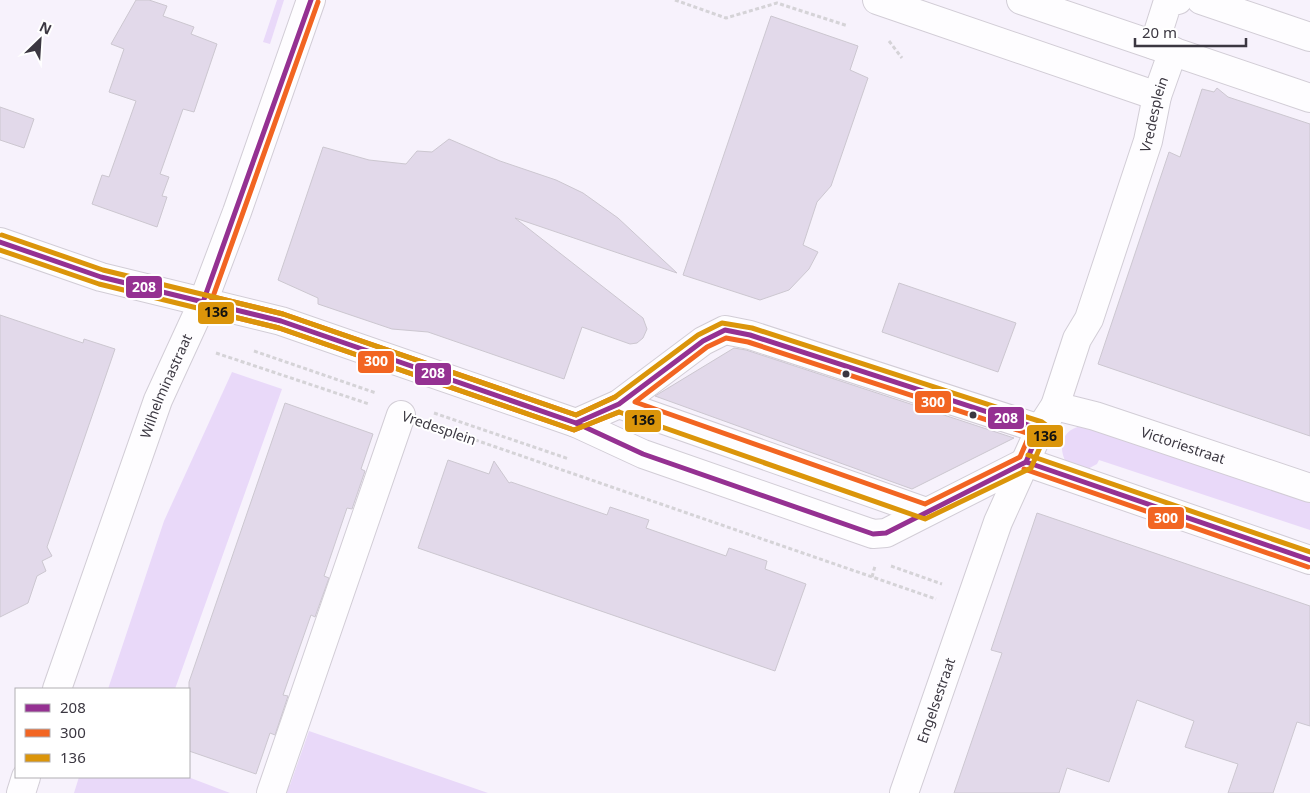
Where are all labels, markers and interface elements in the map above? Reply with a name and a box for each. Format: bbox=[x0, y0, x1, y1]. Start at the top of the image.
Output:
north arrow bbox=[15, 15, 65, 65]
scale bar bbox=[1135, 15, 1246, 47]
text: N bbox=[37, 17, 55, 39]
text: 20 m bbox=[1142, 22, 1177, 42]
street label: Vredesplein bbox=[1135, 74, 1172, 155]
line badge: 208 bbox=[125, 275, 163, 299]
text: 208 bbox=[132, 277, 156, 296]
line badge: 136 bbox=[197, 301, 235, 325]
text: 136 bbox=[204, 302, 228, 321]
street label: Wilhelminastraat bbox=[135, 331, 196, 441]
line badge: 300 bbox=[357, 350, 395, 374]
text: 300 bbox=[364, 351, 388, 370]
line badge: 208 bbox=[414, 362, 452, 386]
text: 208 bbox=[421, 363, 445, 382]
unlabelled marker bbox=[841, 369, 851, 379]
line badge: 300 bbox=[914, 390, 952, 414]
text: 300 bbox=[921, 392, 945, 411]
street label: Vredesplein bbox=[400, 406, 479, 449]
line badge: 208 bbox=[987, 406, 1025, 430]
text: 208 bbox=[994, 408, 1018, 427]
line badge: 136 bbox=[624, 409, 662, 433]
text: 136 bbox=[631, 410, 655, 429]
unlabelled marker bbox=[968, 410, 978, 420]
street label: Victoriestraat bbox=[1139, 422, 1228, 468]
line badge: 136 bbox=[1026, 424, 1064, 448]
text: 136 bbox=[1033, 426, 1057, 445]
line badge: 300 bbox=[1147, 506, 1185, 530]
text: 300 bbox=[1154, 508, 1178, 527]
street label: Engelsestraat bbox=[912, 655, 959, 746]
legend bbox=[15, 688, 190, 778]
text: 208 bbox=[60, 697, 86, 717]
text: 300 bbox=[60, 722, 86, 742]
text: 136 bbox=[60, 747, 86, 767]

